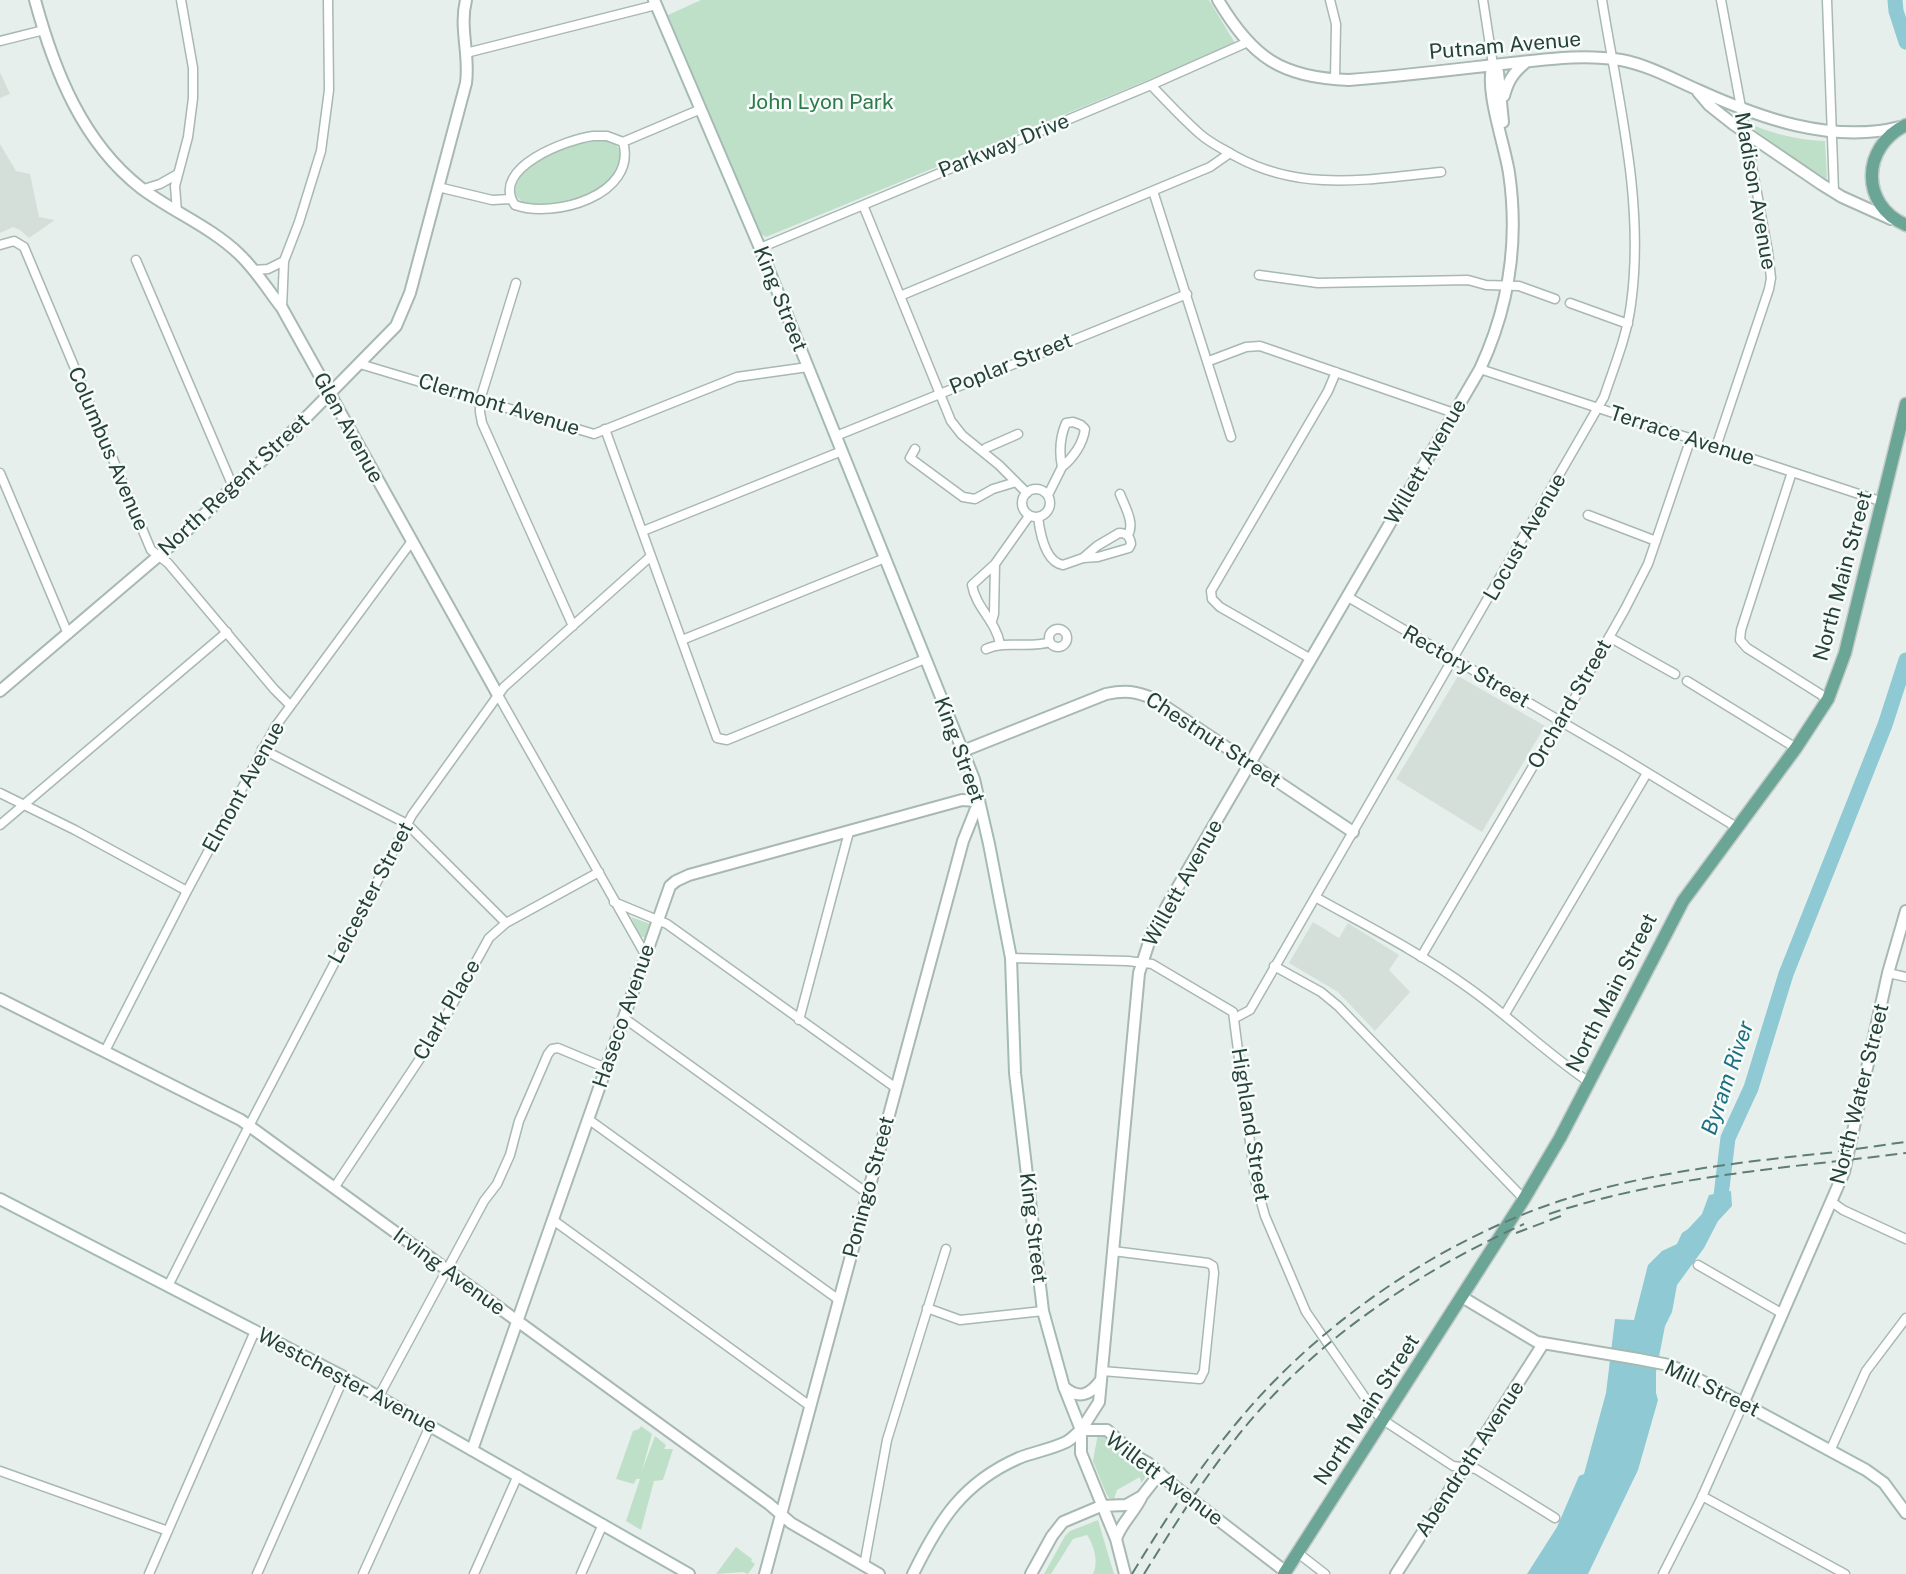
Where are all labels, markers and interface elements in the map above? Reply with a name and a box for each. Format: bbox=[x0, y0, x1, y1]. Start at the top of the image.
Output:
street label: Putnam Avenue bbox=[1428, 27, 1582, 65]
park label: John Lyon Park bbox=[748, 90, 894, 116]
street label: Parkway Drive bbox=[935, 108, 1073, 184]
street label: Madison Avenue bbox=[1729, 110, 1781, 272]
street label: King Street bbox=[747, 243, 813, 355]
street label: Poplar Street bbox=[946, 328, 1076, 400]
street label: Columbus Avenue bbox=[62, 363, 154, 535]
street label: Glen Avenue bbox=[307, 368, 389, 488]
street label: Clermont Avenue bbox=[415, 368, 583, 442]
street label: Willett Avenue bbox=[1380, 395, 1472, 529]
street label: Terrace Avenue bbox=[1606, 401, 1758, 471]
street label: North Regent Street bbox=[153, 408, 315, 562]
street label: Locust Avenue bbox=[1478, 469, 1572, 605]
street label: North Main Street bbox=[1808, 488, 1878, 664]
street label: Rectory Street bbox=[1398, 620, 1534, 714]
street label: Orchard Street bbox=[1523, 635, 1617, 773]
street label: Chestnut Street bbox=[1141, 687, 1285, 793]
street label: King Street bbox=[928, 693, 990, 807]
street label: Elmont Avenue bbox=[198, 717, 290, 857]
street label: Willett Avenue bbox=[1138, 815, 1228, 951]
street label: Leicester Street bbox=[323, 818, 419, 968]
street label: North Main Street bbox=[1561, 909, 1663, 1077]
street label: Haseco Avenue bbox=[588, 941, 660, 1091]
street label: Clark Place bbox=[408, 955, 486, 1065]
street label: North Water Street bbox=[1825, 1001, 1895, 1187]
water label: Byram River bbox=[1696, 1018, 1760, 1138]
street label: Highland Street bbox=[1225, 1046, 1275, 1204]
street label: Poningo Street bbox=[838, 1113, 900, 1261]
street label: King Street bbox=[1014, 1171, 1052, 1285]
street label: Irving Avenue bbox=[388, 1223, 510, 1321]
street label: Westchester Avenue bbox=[253, 1323, 441, 1439]
street label: North Main Street bbox=[1309, 1330, 1425, 1490]
street label: Mill Street bbox=[1660, 1355, 1764, 1423]
street label: Abendroth Avenue bbox=[1410, 1376, 1530, 1542]
street label: Willett Avenue bbox=[1100, 1426, 1228, 1532]

